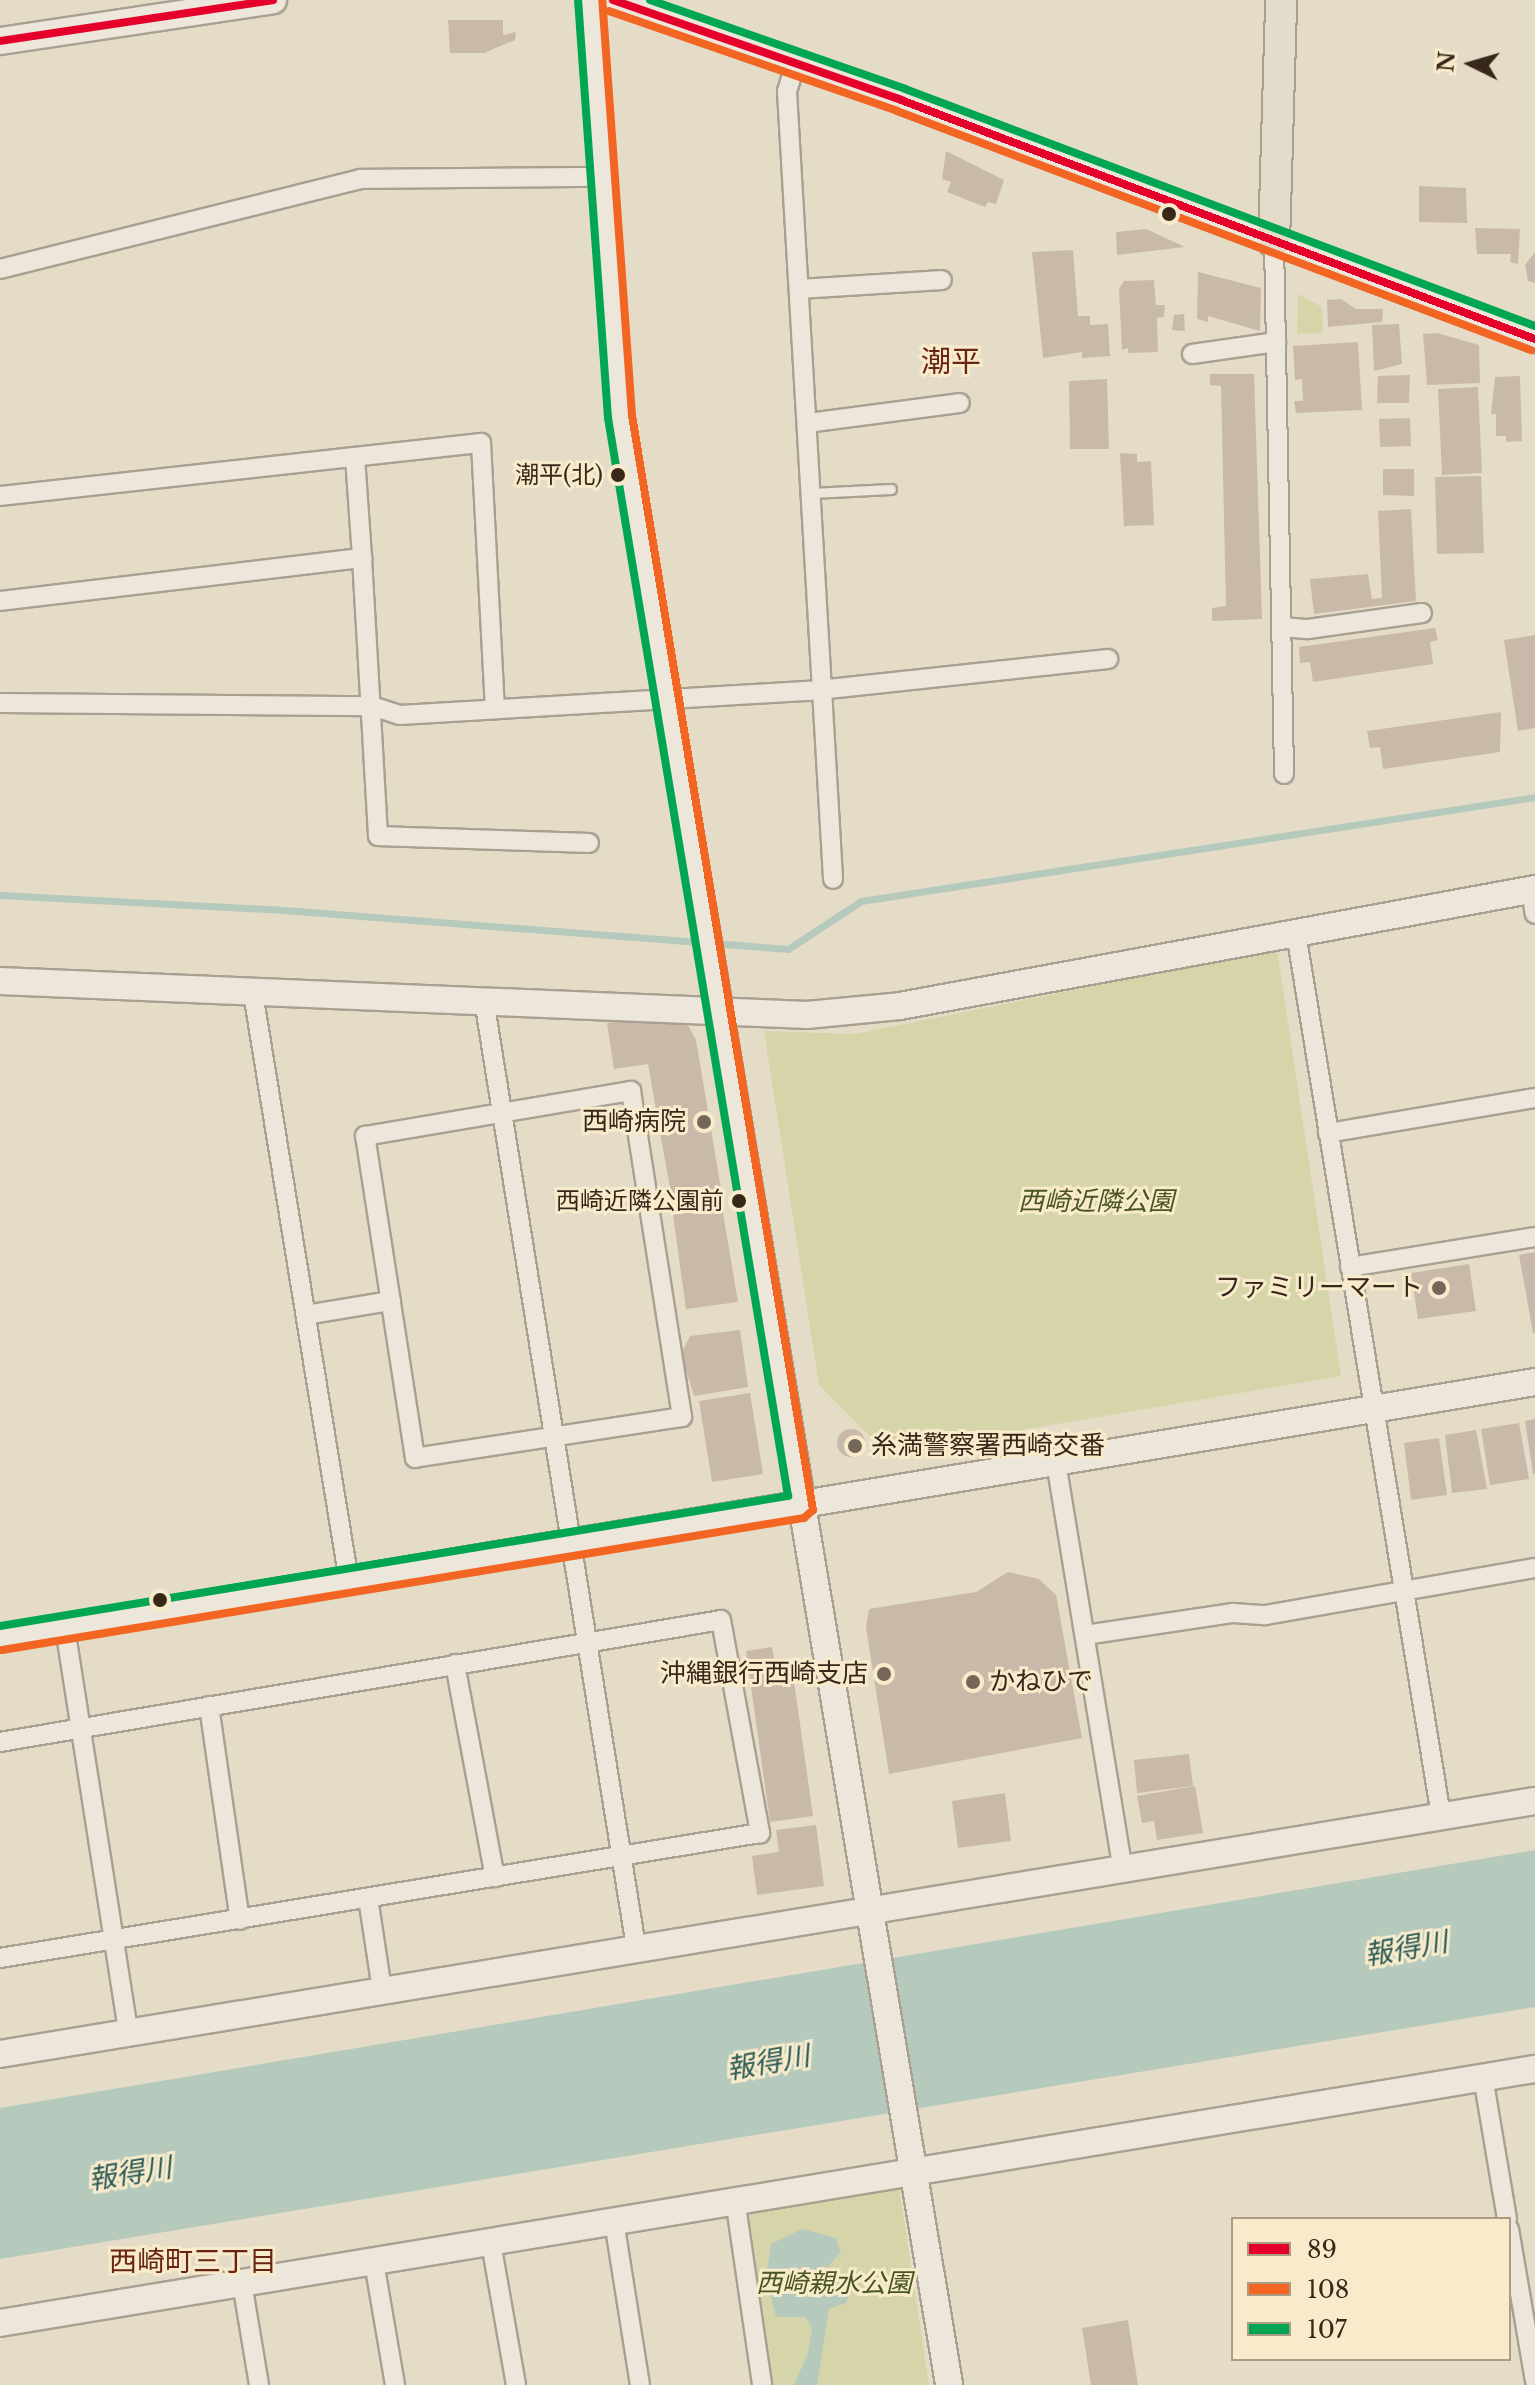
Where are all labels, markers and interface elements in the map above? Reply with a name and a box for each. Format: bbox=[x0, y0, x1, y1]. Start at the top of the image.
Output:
north arrow bbox=[1431, 24, 1511, 104]
text: N bbox=[1432, 50, 1461, 73]
unlabelled marker bbox=[1161, 206, 1177, 222]
district label: 潮平 bbox=[921, 344, 981, 380]
place label: 潮平(北) bbox=[515, 461, 603, 489]
marker: 潮平(北) bbox=[610, 467, 626, 483]
place label: 西崎病院 bbox=[582, 1106, 686, 1138]
marker: 西崎病院 bbox=[693, 1111, 715, 1133]
park label: 西崎近隣公園 bbox=[1018, 1186, 1174, 1218]
place label: 西崎近隣公園前 bbox=[556, 1187, 724, 1215]
marker: 西崎近隣公園前 bbox=[731, 1193, 747, 1209]
place label: ファミリーマート bbox=[1215, 1272, 1423, 1304]
marker: ファミリーマート bbox=[1430, 1279, 1448, 1297]
place label: 糸満警察署西崎交番 bbox=[871, 1430, 1105, 1462]
marker: 糸満警察署西崎交番 bbox=[846, 1437, 864, 1455]
unlabelled marker bbox=[152, 1592, 168, 1608]
place label: 沖縄銀行西崎支店 bbox=[660, 1658, 868, 1690]
marker: 沖縄銀行西崎支店 bbox=[875, 1665, 893, 1683]
place label: かねひで bbox=[989, 1666, 1093, 1698]
marker: かねひで bbox=[964, 1673, 982, 1691]
water label: 報得川 bbox=[1362, 1925, 1450, 1973]
water label: 報得川 bbox=[724, 2039, 812, 2087]
water label: 報得川 bbox=[86, 2151, 174, 2197]
legend bbox=[1231, 2217, 1511, 2361]
text: 89 bbox=[1307, 2235, 1337, 2264]
district label: 西崎町三丁目 bbox=[109, 2245, 277, 2279]
park label: 西崎親水公園 bbox=[756, 2268, 912, 2300]
text: 108 bbox=[1307, 2275, 1349, 2304]
text: 107 bbox=[1307, 2315, 1347, 2344]

